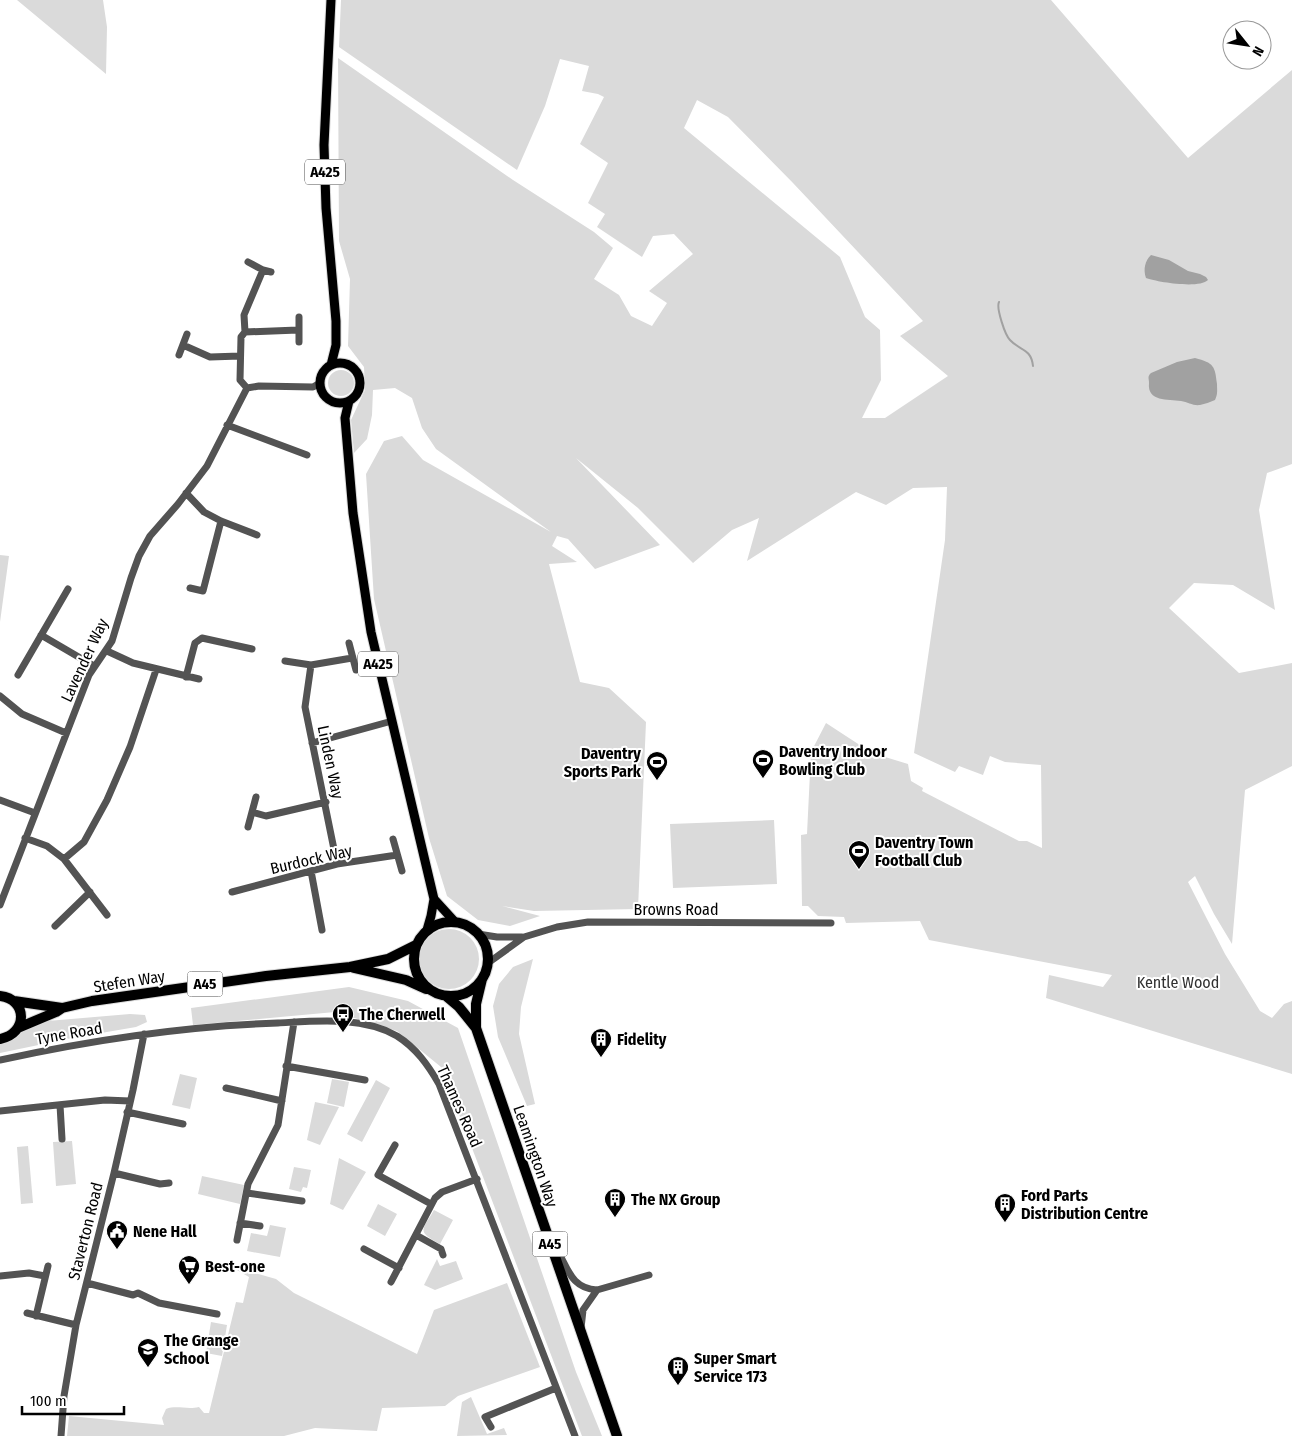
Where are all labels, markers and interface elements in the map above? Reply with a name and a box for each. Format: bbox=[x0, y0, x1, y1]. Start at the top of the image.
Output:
north arrow bbox=[1222, 20, 1272, 70]
text: N bbox=[1248, 43, 1267, 59]
road number: A425 bbox=[305, 160, 345, 184]
street label: Lavender Way bbox=[57, 615, 112, 705]
road number: A425 bbox=[358, 652, 398, 676]
street label: Linden Way bbox=[313, 724, 348, 801]
place label: Daventry Indoor Bowling Club bbox=[779, 742, 887, 779]
place label: Daventry Sports Park bbox=[564, 744, 642, 781]
sports icon: Daventry Indoor Bowling Club bbox=[751, 748, 775, 779]
sports icon: Daventry Sports Park bbox=[645, 750, 669, 781]
place label: Daventry Town Football Club bbox=[875, 833, 973, 870]
sports icon: Daventry Town Football Club bbox=[847, 839, 871, 870]
street label: Burdock Way bbox=[268, 841, 355, 878]
street label: Browns Road bbox=[634, 900, 718, 919]
street label: Stefen Way bbox=[92, 966, 167, 997]
road number: A45 bbox=[188, 972, 222, 996]
park label: Kentle Wood bbox=[1137, 973, 1219, 992]
bus stop icon: The Cherwell bbox=[331, 1002, 355, 1033]
place label: The Cherwell bbox=[359, 1005, 446, 1024]
street label: Tyne Road bbox=[34, 1018, 104, 1049]
building icon: Fidelity bbox=[589, 1027, 613, 1058]
place label: Fidelity bbox=[617, 1030, 667, 1049]
street label: Thames Road bbox=[433, 1062, 486, 1150]
street label: Leamington Way bbox=[509, 1103, 562, 1210]
street label: Staverton Road bbox=[64, 1180, 107, 1282]
place label: Ford Parts Distribution Centre bbox=[1021, 1186, 1148, 1223]
building icon: The NX Group bbox=[603, 1187, 627, 1218]
place label: The NX Group bbox=[631, 1190, 721, 1209]
building icon: Ford Parts Distribution Centre bbox=[993, 1192, 1017, 1223]
public building icon: Nene Hall bbox=[105, 1219, 129, 1250]
place label: Nene Hall bbox=[133, 1222, 197, 1241]
road number: A45 bbox=[532, 1232, 568, 1256]
supermarket icon: Best-one bbox=[177, 1254, 201, 1285]
place label: Best-one bbox=[205, 1257, 265, 1276]
place label: The Grange School bbox=[164, 1331, 239, 1368]
school or university icon: The Grange School bbox=[136, 1337, 160, 1368]
place label: Super Smart Service 173 bbox=[694, 1349, 777, 1386]
building icon: Super Smart Service 173 bbox=[666, 1355, 690, 1386]
scale bar bbox=[22, 1384, 125, 1416]
text: 100 m bbox=[30, 1392, 67, 1410]

